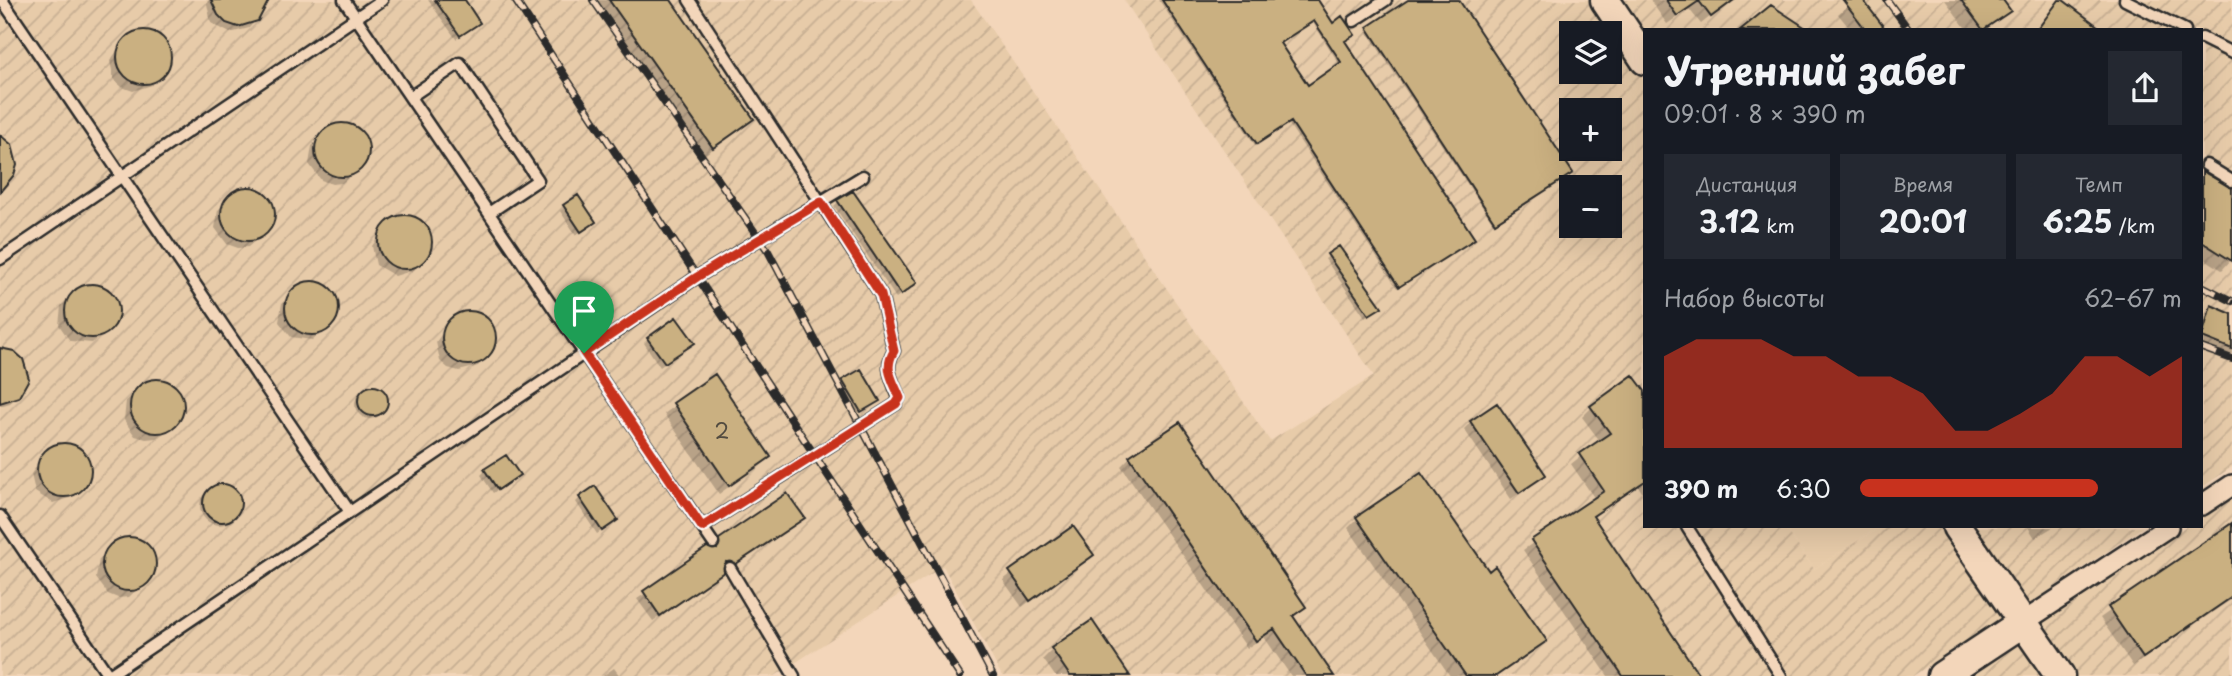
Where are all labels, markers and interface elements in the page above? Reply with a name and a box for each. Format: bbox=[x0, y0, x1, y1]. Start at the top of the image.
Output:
map controls bbox=[1559, 21, 1622, 238]
button: layers bbox=[1559, 21, 1622, 84]
text: Утренний забег bbox=[1664, 41, 1964, 98]
button: share bbox=[2108, 51, 2182, 125]
text: 09:01 · 8 × 390 m bbox=[1664, 96, 1866, 131]
button: + bbox=[1559, 98, 1622, 161]
text: Дистанция bbox=[1697, 170, 1797, 198]
text: Время bbox=[1893, 170, 1953, 198]
text: Темп bbox=[2075, 170, 2123, 198]
button: − bbox=[1559, 175, 1622, 238]
text: 3.12 bbox=[1699, 198, 1760, 243]
text: 20:01 bbox=[1879, 198, 1967, 243]
text: 6:25 bbox=[2043, 198, 2113, 243]
text: km bbox=[1760, 211, 1795, 239]
text: /km bbox=[2113, 211, 2155, 239]
text: Набор высоты bbox=[1664, 280, 1825, 315]
text: 62–67 m bbox=[2084, 280, 2182, 315]
pin bbox=[554, 281, 614, 353]
icon: arrive bbox=[565, 292, 603, 330]
house number: 2 bbox=[715, 414, 729, 446]
text: 390 m bbox=[1664, 471, 1738, 506]
text: 6:30 bbox=[1776, 471, 1831, 506]

